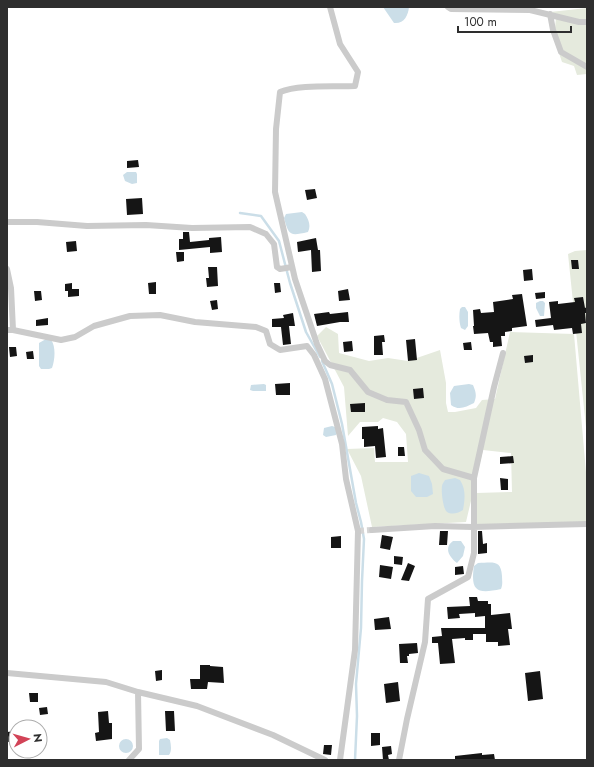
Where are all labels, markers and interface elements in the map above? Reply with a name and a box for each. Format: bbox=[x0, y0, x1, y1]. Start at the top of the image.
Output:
scale bar bbox=[458, 8, 571, 34]
text: 100 m bbox=[464, 13, 497, 31]
north arrow bbox=[8, 719, 48, 759]
text: N bbox=[30, 733, 46, 743]

